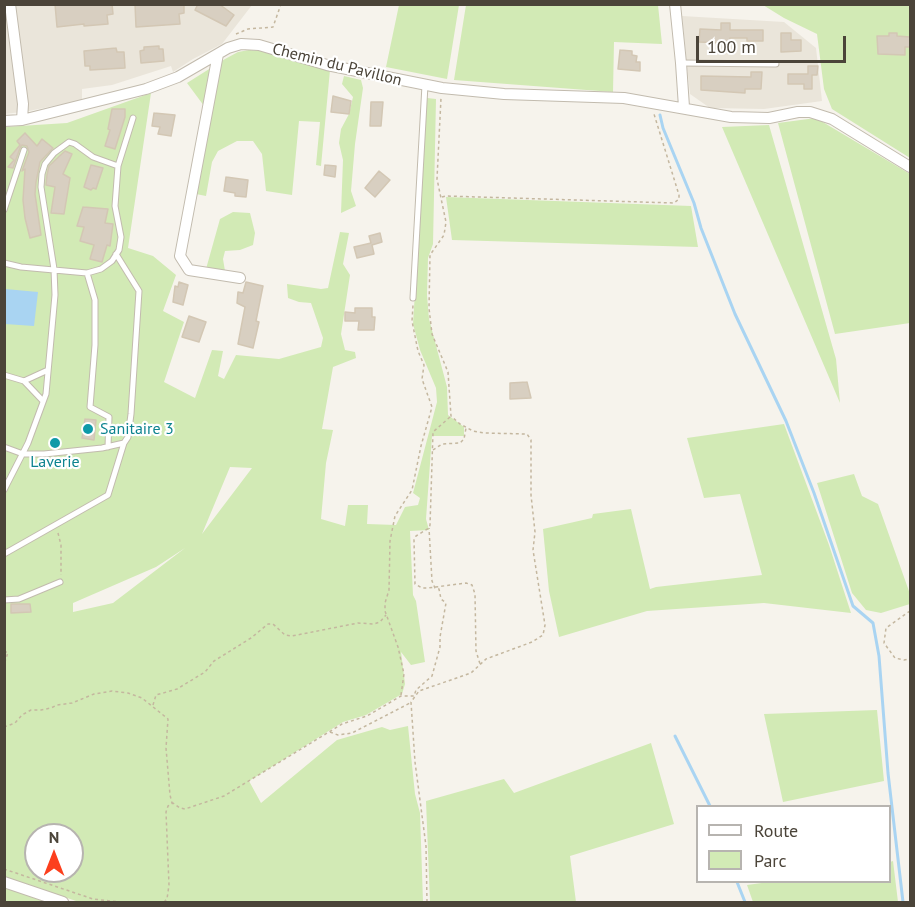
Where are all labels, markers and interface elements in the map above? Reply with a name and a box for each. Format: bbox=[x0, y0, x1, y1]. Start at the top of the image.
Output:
scale bar bbox=[699, 24, 849, 62]
text: 100 m bbox=[707, 35, 756, 58]
street label: Chemin du Pavillon bbox=[270, 40, 404, 90]
place label: Sanitaire 3 bbox=[100, 419, 174, 439]
marker: Sanitaire 3 bbox=[81, 422, 95, 436]
marker: Laverie bbox=[48, 436, 62, 450]
place label: Laverie bbox=[30, 452, 80, 472]
legend bbox=[696, 805, 891, 883]
text: Route bbox=[754, 819, 798, 842]
north arrow bbox=[24, 823, 84, 883]
text: N bbox=[49, 827, 59, 847]
text: Parc bbox=[754, 849, 787, 872]

